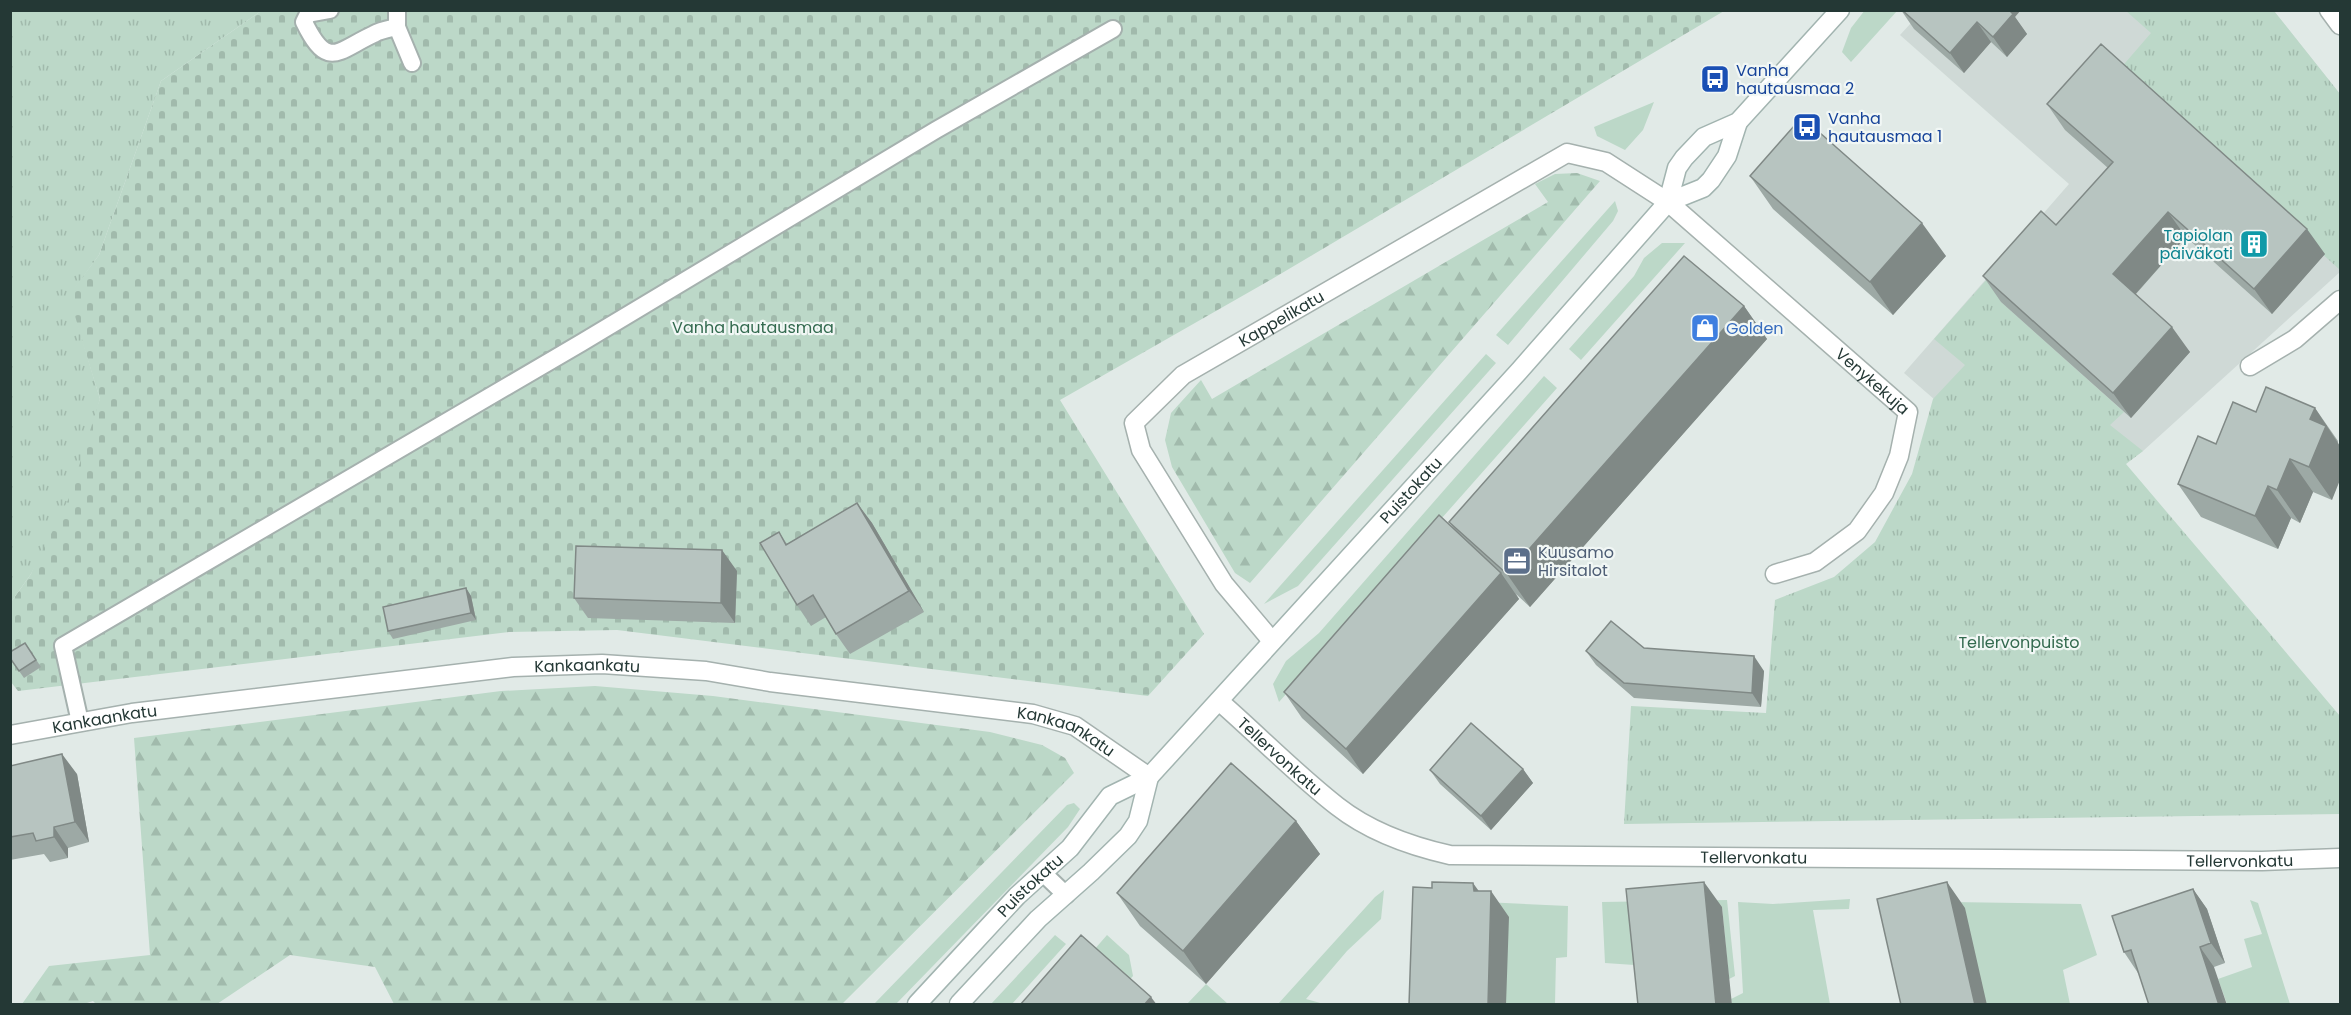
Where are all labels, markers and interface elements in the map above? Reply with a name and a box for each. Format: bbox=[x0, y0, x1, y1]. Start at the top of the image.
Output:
place label: Vanha hautausmaa 2 bbox=[1736, 59, 1854, 100]
bus stop icon: Vanha hautausmaa 2 bbox=[1699, 63, 1731, 95]
place label: Vanha hautausmaa 1 bbox=[1828, 107, 1942, 148]
bus stop icon: Vanha hautausmaa 1 bbox=[1791, 111, 1823, 143]
place label: Tapiolan päiväkoti bbox=[2159, 224, 2233, 265]
building icon: Tapiolan päiväkoti bbox=[2238, 228, 2270, 260]
street label: Kappelikatu bbox=[1235, 285, 1328, 352]
shop icon: Golden bbox=[1689, 312, 1721, 344]
park label: Vanha hautausmaa bbox=[672, 316, 834, 339]
place label: Golden bbox=[1726, 317, 1784, 340]
street label: Venykekuja bbox=[1830, 343, 1914, 420]
street label: Puistokatu bbox=[1374, 452, 1447, 529]
place label: Kuusamo Hirsitalot bbox=[1538, 541, 1614, 582]
office icon: Kuusamo Hirsitalot bbox=[1501, 545, 1533, 577]
park label: Tellervonpuisto bbox=[1958, 631, 2080, 654]
street label: Kankaankatu bbox=[534, 653, 641, 679]
street label: Kankaankatu bbox=[50, 699, 158, 739]
street label: Kankaankatu bbox=[1016, 701, 1119, 762]
street label: Tellervonkatu bbox=[1232, 712, 1327, 801]
street label: Tellervonkatu bbox=[1700, 846, 1807, 870]
street label: Puistokatu bbox=[992, 849, 1068, 922]
street label: Tellervonkatu bbox=[2186, 849, 2294, 873]

